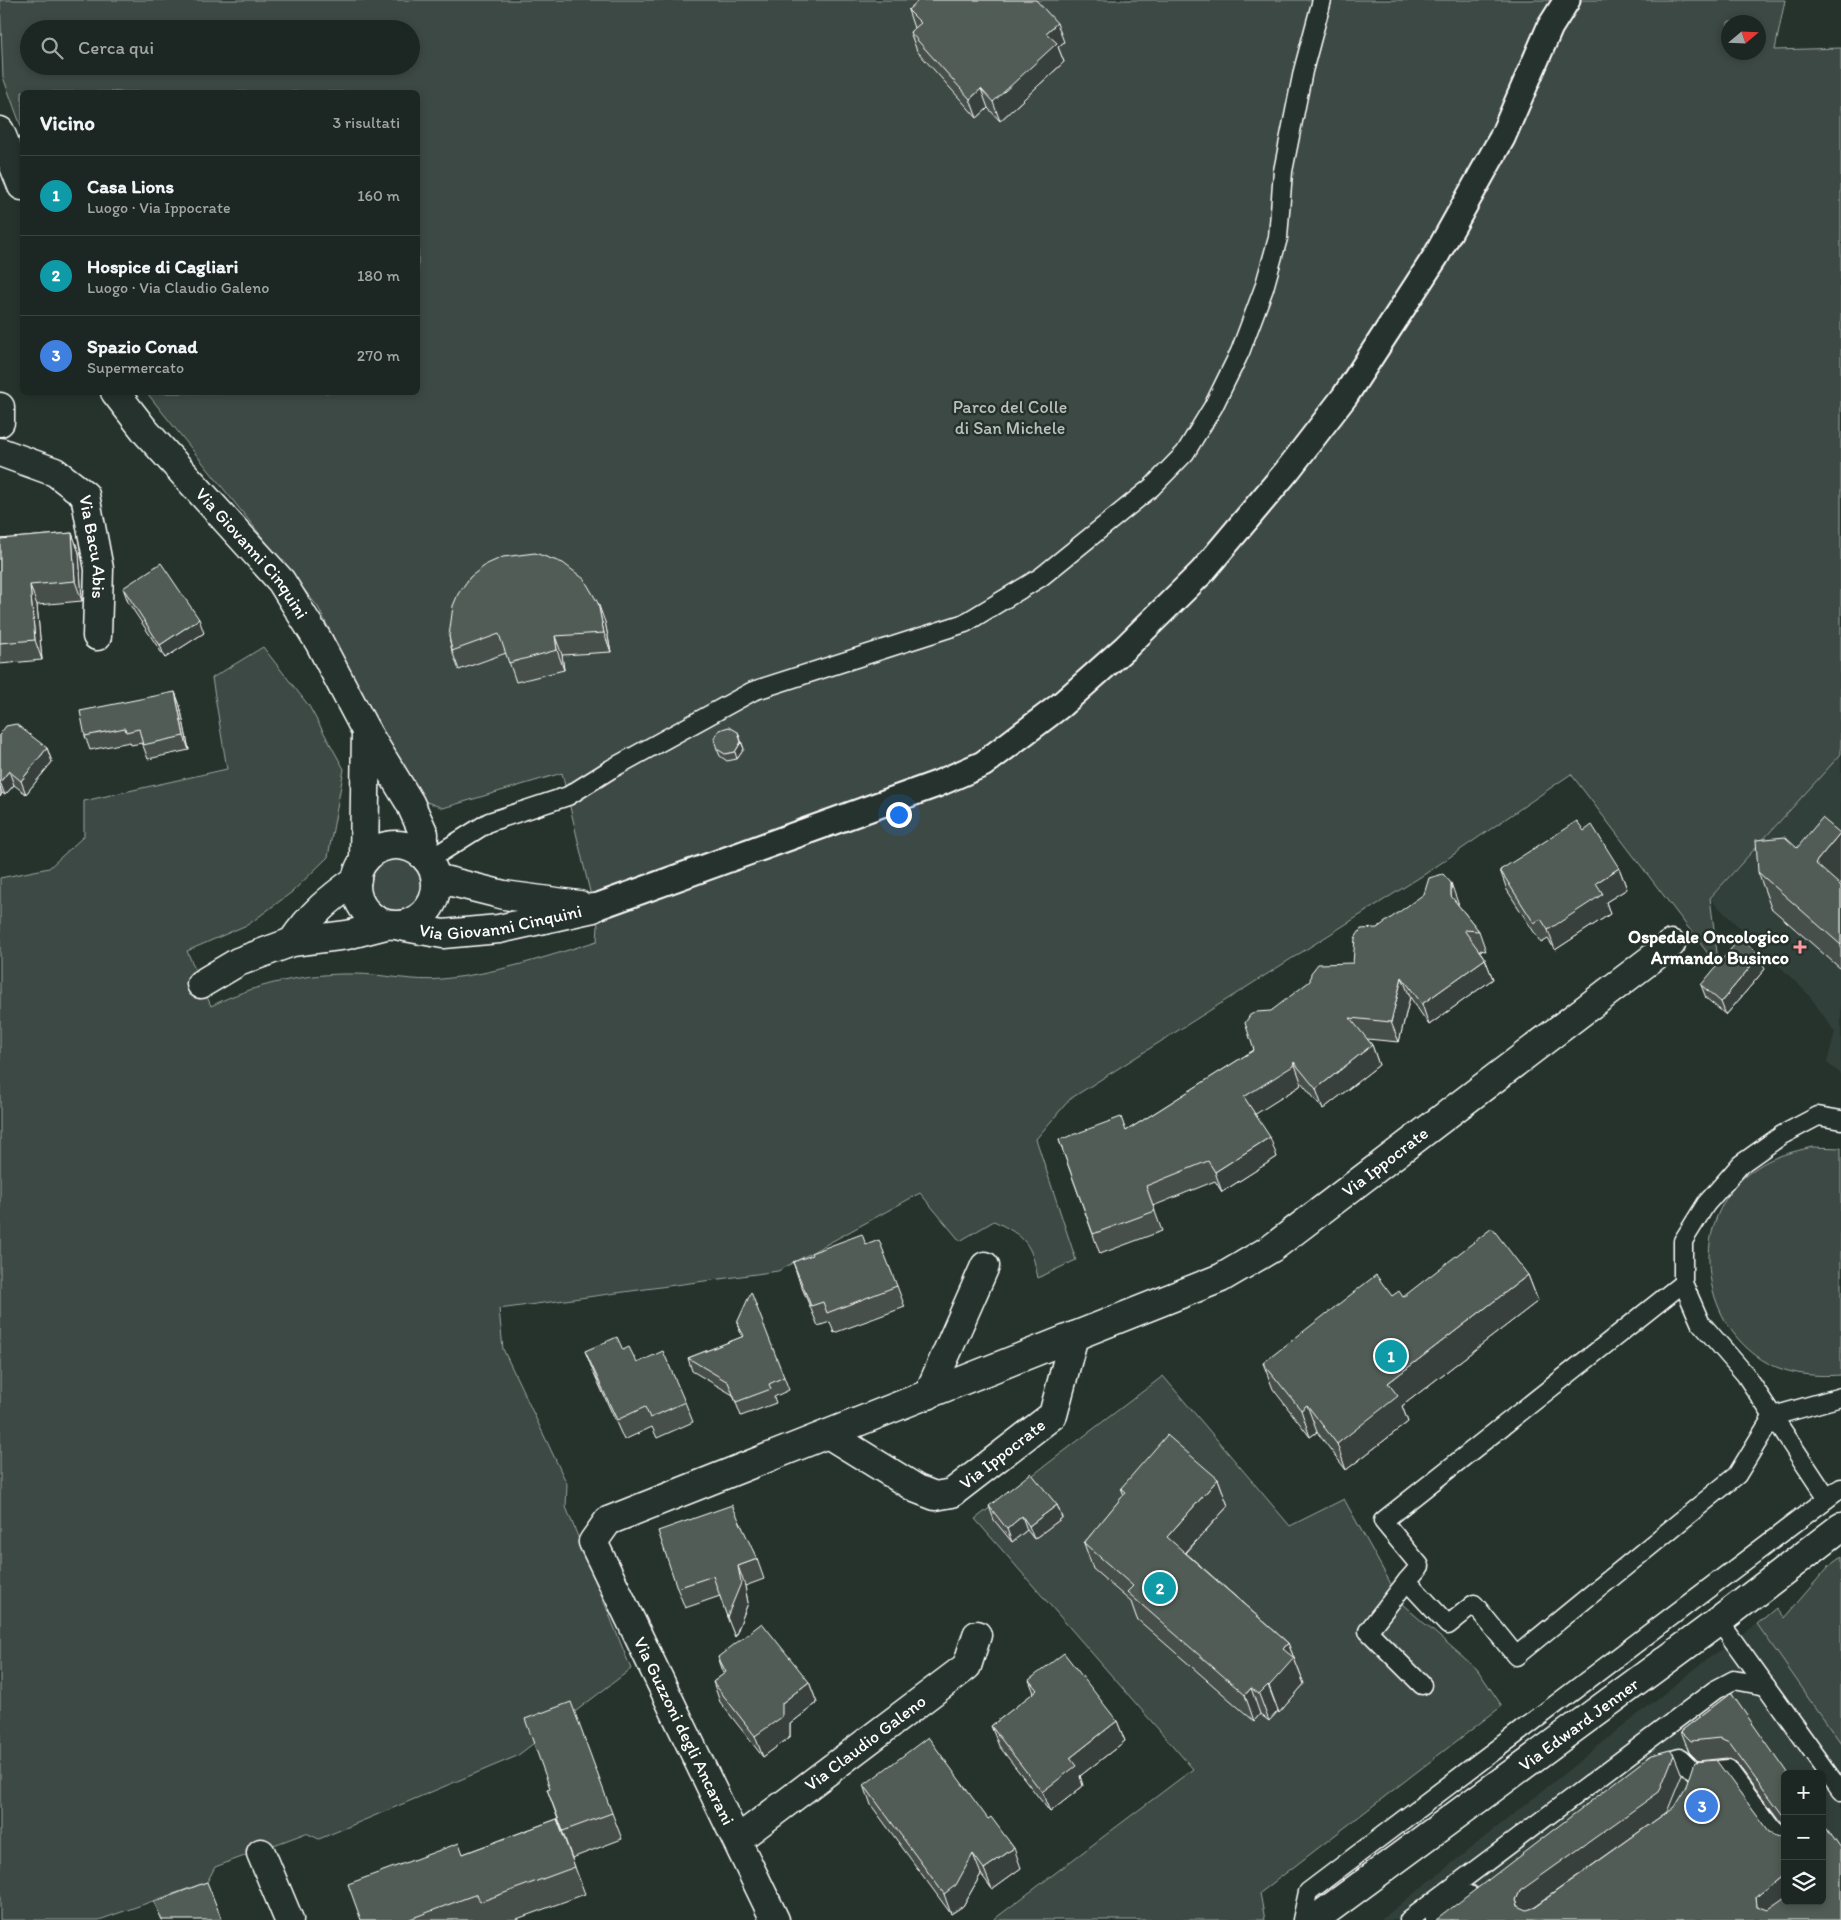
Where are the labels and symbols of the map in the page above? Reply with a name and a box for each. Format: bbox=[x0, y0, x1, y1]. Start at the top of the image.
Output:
north arrow bbox=[1721, 15, 1766, 60]
park label: Parco del Colle di San Michele bbox=[953, 396, 1067, 439]
street label: Via Giovanni Cinquini bbox=[191, 483, 313, 623]
street label: Via Bacu Abis bbox=[74, 493, 110, 599]
your location bbox=[886, 802, 912, 828]
street label: Via Giovanni Cinquini bbox=[417, 900, 584, 945]
place label: Ospedale Oncologico Armando Businco bbox=[1628, 926, 1789, 969]
marker: Ospedale Oncologico Armando Businco bbox=[1793, 940, 1807, 954]
street label: Via Ippocrate bbox=[1337, 1122, 1433, 1202]
pin: 1 bbox=[1375, 1337, 1407, 1375]
street label: Via Ippocrate bbox=[955, 1414, 1050, 1494]
pin: 2 bbox=[1144, 1569, 1176, 1607]
street label: Via Guzzoni degli Ancarani bbox=[629, 1633, 739, 1829]
street label: Via Edward Jenner bbox=[1514, 1673, 1644, 1776]
street label: Via Claudio Galeno bbox=[800, 1690, 930, 1796]
pin: 3 bbox=[1686, 1787, 1718, 1825]

